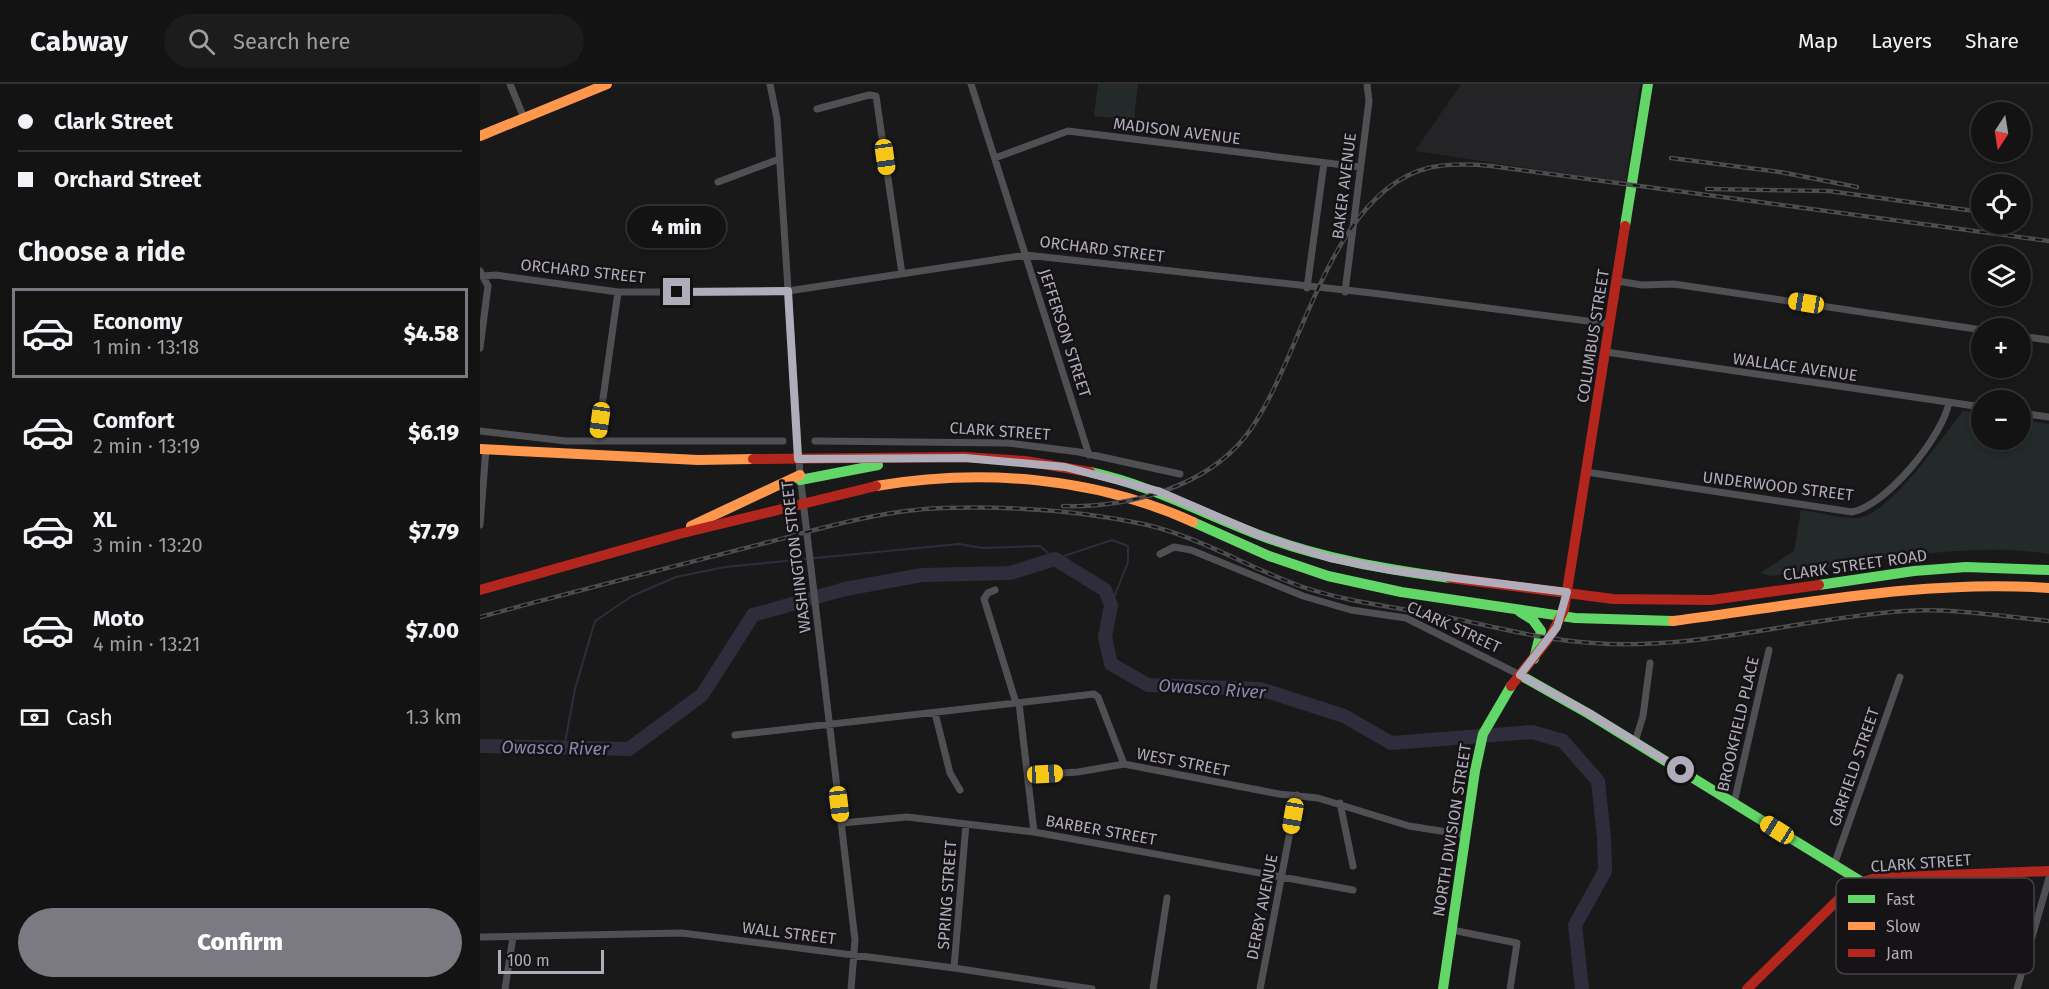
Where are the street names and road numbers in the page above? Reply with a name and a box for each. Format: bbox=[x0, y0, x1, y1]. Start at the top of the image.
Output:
street label: MADISON AVENUE bbox=[1112, 114, 1242, 148]
street label: BAKER AVENUE bbox=[1328, 132, 1360, 240]
street label: ORCHARD STREET bbox=[1039, 232, 1166, 266]
street label: ORCHARD STREET bbox=[520, 255, 647, 287]
street label: JEFFERSON STREET bbox=[1035, 266, 1095, 400]
street label: COLUMBUS STREET bbox=[1573, 267, 1613, 404]
street label: WALLACE AVENUE bbox=[1731, 349, 1859, 385]
street label: CLARK STREET bbox=[949, 418, 1052, 444]
street label: UNDERWOOD STREET bbox=[1702, 467, 1855, 505]
street label: WASHINGTON STREET bbox=[777, 479, 815, 634]
street label: CLARK STREET ROAD bbox=[1782, 545, 1928, 585]
street label: CLARK STREET bbox=[1404, 597, 1505, 657]
street label: BROOKFIELD PLACE bbox=[1713, 654, 1763, 794]
street label: GARFIELD STREET bbox=[1825, 704, 1883, 829]
street label: NORTH DIVISION STREET bbox=[1429, 741, 1475, 918]
street label: WEST STREET bbox=[1135, 744, 1232, 780]
street label: BARBER STREET bbox=[1044, 811, 1159, 849]
street label: SPRING STREET bbox=[934, 839, 960, 950]
street label: CLARK STREET bbox=[1870, 850, 1973, 876]
street label: DERBY AVENUE bbox=[1242, 852, 1282, 962]
street label: WALL STREET bbox=[741, 918, 838, 948]

